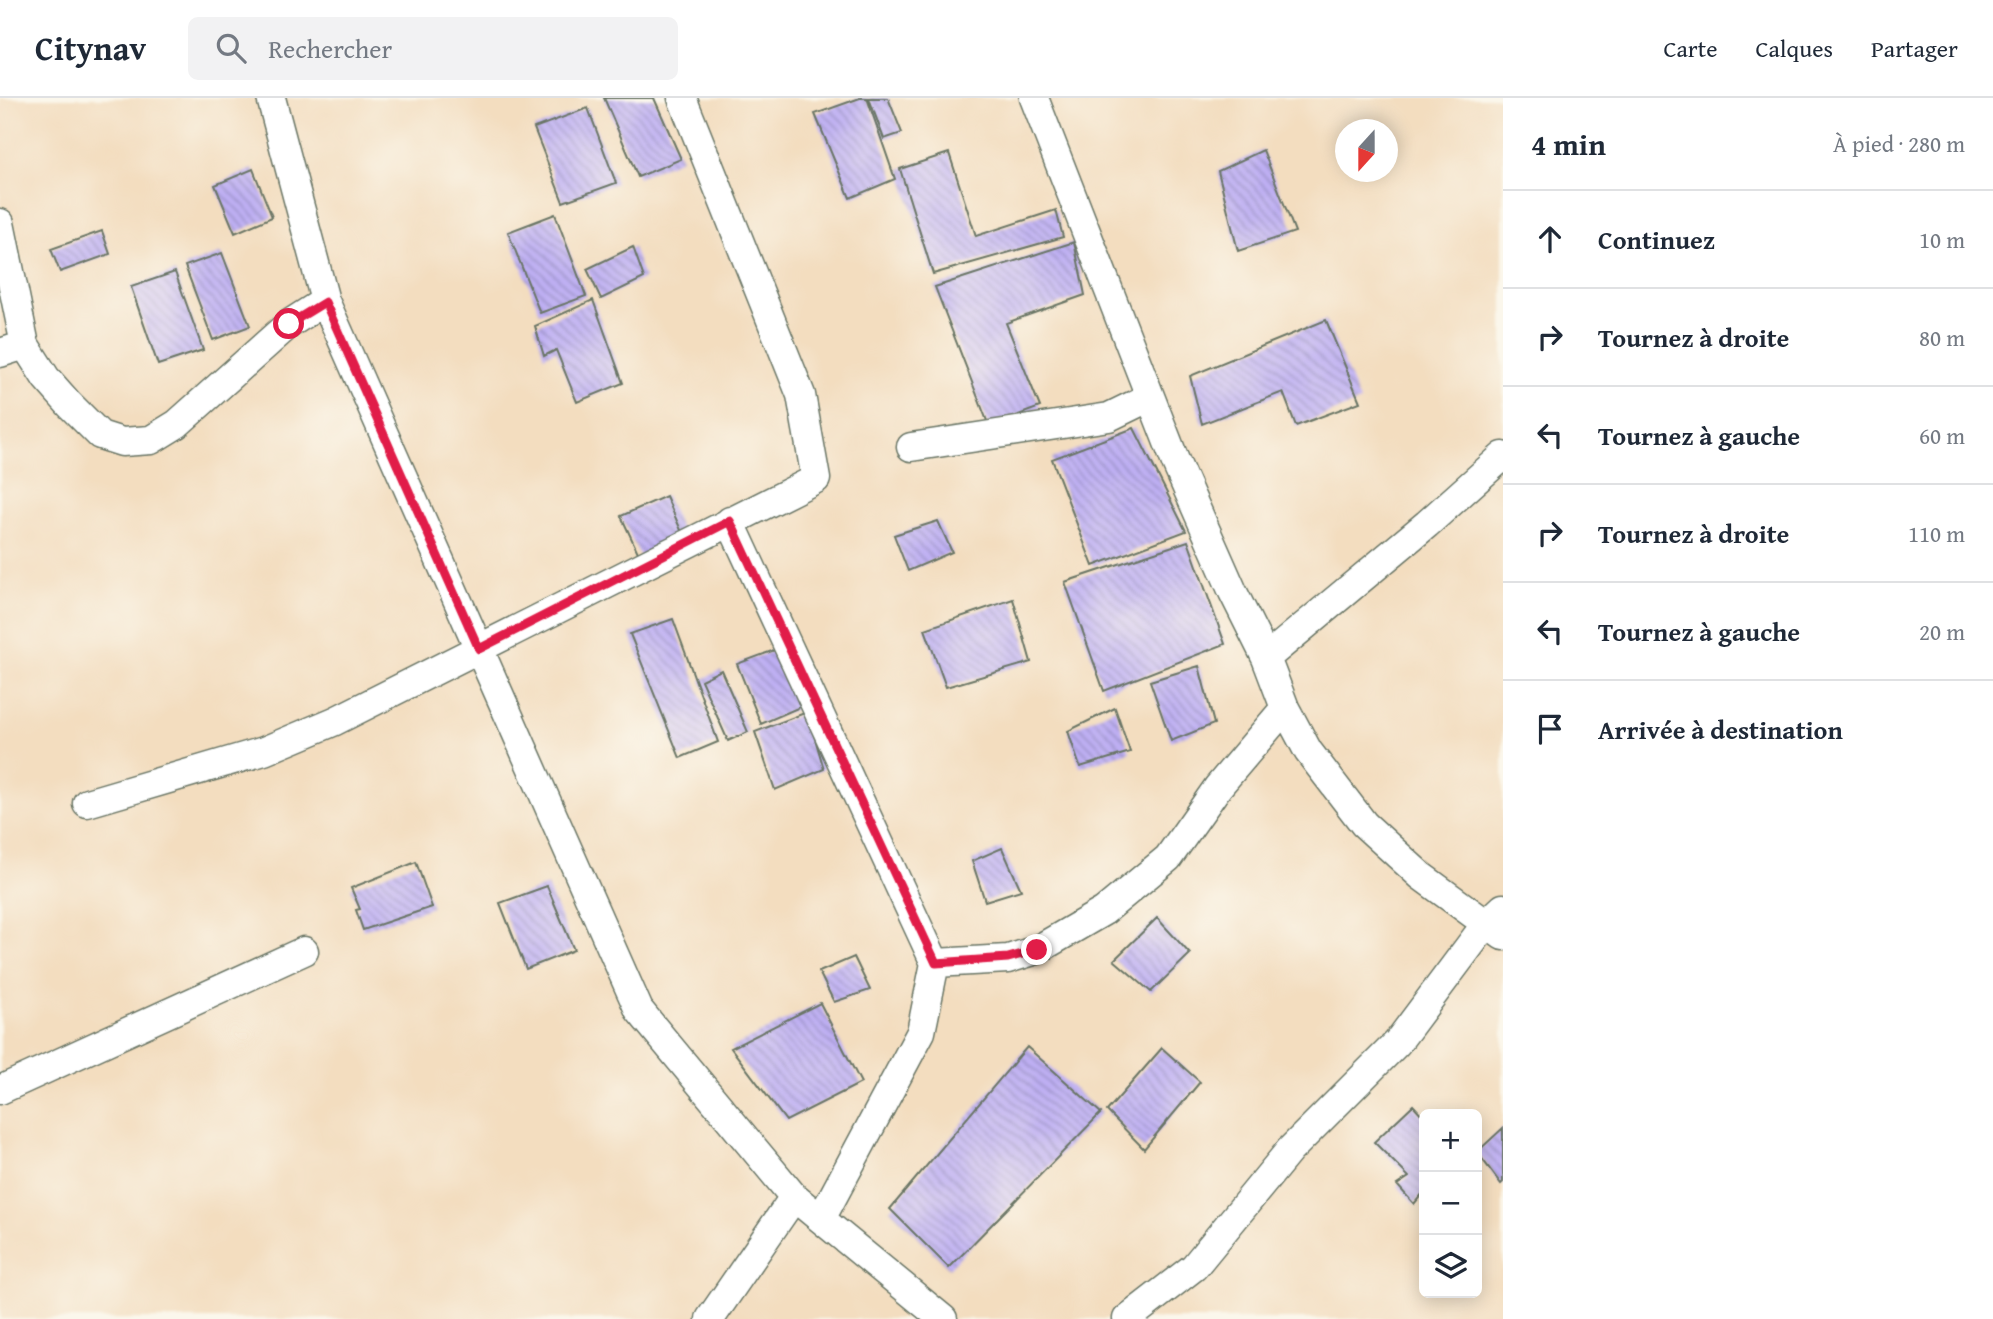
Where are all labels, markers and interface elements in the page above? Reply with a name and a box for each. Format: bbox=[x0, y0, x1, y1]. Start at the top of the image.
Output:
search box bbox=[188, 17, 678, 80]
text: Citynav bbox=[35, 24, 146, 72]
icon: search bbox=[212, 29, 250, 67]
text: Rechercher bbox=[268, 29, 392, 68]
text: Carte bbox=[1663, 31, 1717, 66]
text: Calques bbox=[1755, 31, 1833, 66]
text: Partager bbox=[1871, 31, 1958, 66]
north arrow bbox=[1335, 119, 1398, 182]
text: 4 min bbox=[1531, 122, 1606, 166]
text: À pied · 280 m bbox=[1833, 127, 1965, 160]
icon: ahead bbox=[1531, 220, 1569, 258]
text: Continuez bbox=[1598, 220, 1715, 259]
text: 10 m bbox=[1919, 223, 1965, 256]
route start bbox=[273, 308, 304, 339]
icon: right bbox=[1531, 318, 1569, 356]
text: Tournez à droite bbox=[1598, 318, 1789, 357]
text: 80 m bbox=[1919, 321, 1965, 354]
icon: left bbox=[1531, 416, 1569, 454]
text: Tournez à gauche bbox=[1598, 416, 1800, 455]
text: 60 m bbox=[1919, 419, 1965, 452]
icon: right bbox=[1531, 514, 1569, 552]
text: Tournez à droite bbox=[1598, 514, 1789, 553]
text: 110 m bbox=[1908, 517, 1965, 550]
icon: left bbox=[1531, 612, 1569, 650]
text: Tournez à gauche bbox=[1598, 612, 1800, 651]
text: 20 m bbox=[1919, 615, 1965, 648]
icon: arrive bbox=[1531, 710, 1569, 748]
text: Arrivée à destination bbox=[1598, 710, 1843, 749]
route end bbox=[1021, 934, 1052, 965]
map controls bbox=[1419, 1109, 1482, 1298]
button: + bbox=[1419, 1109, 1482, 1172]
button: − bbox=[1419, 1172, 1482, 1235]
button: layers bbox=[1419, 1235, 1482, 1298]

